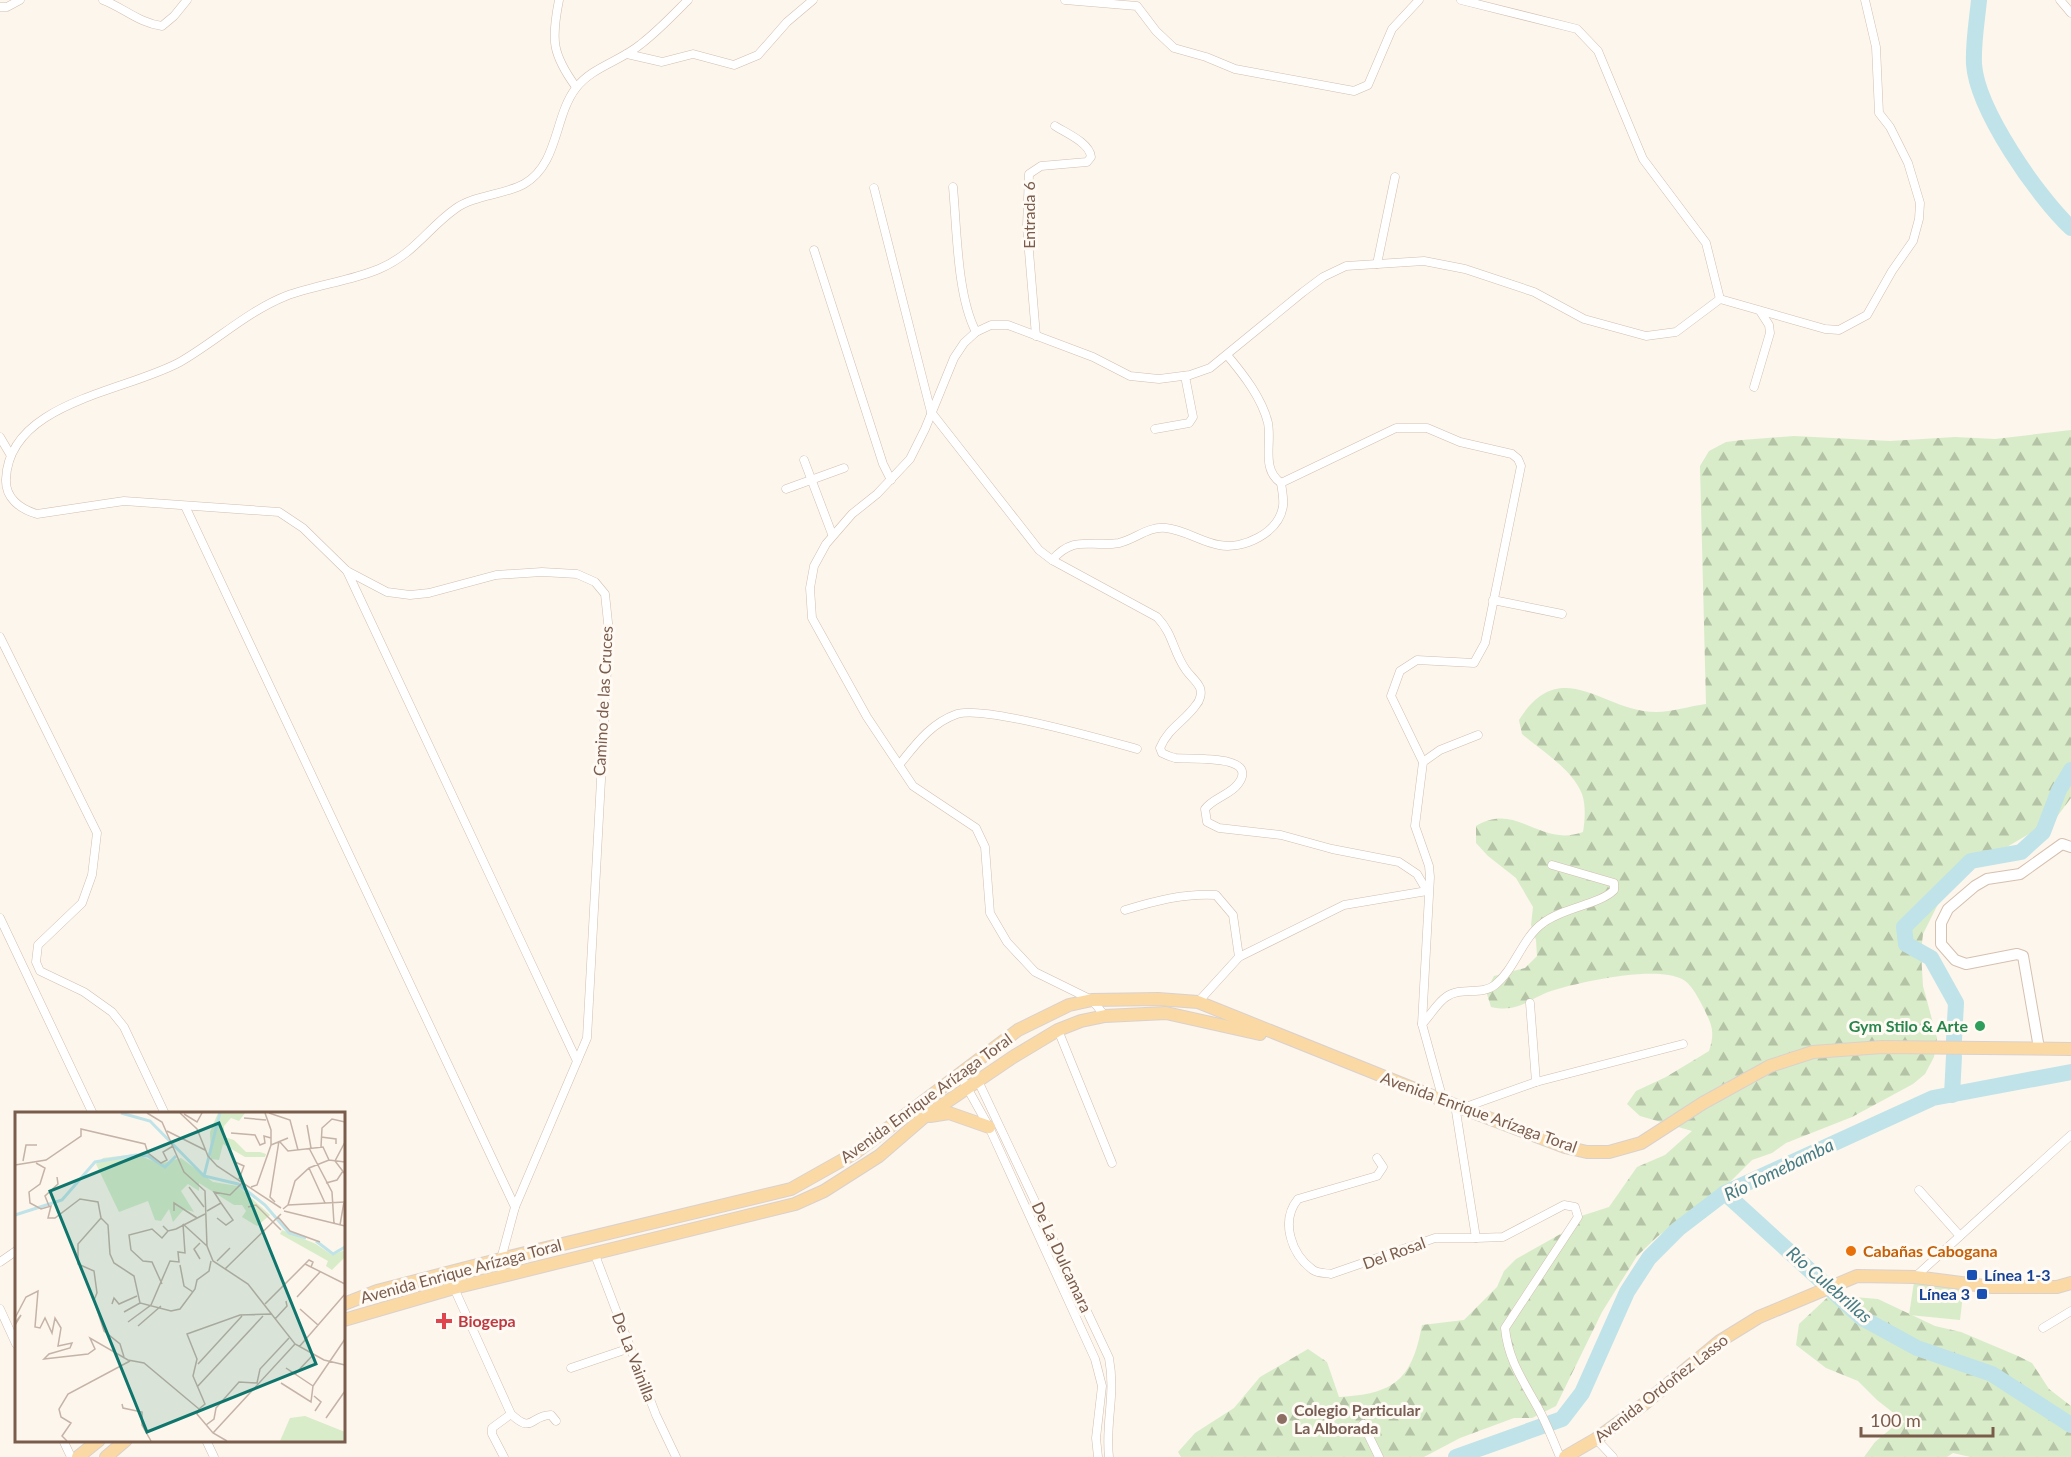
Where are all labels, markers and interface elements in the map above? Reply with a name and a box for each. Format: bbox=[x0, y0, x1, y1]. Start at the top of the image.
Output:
street label: Entrada 6 bbox=[1019, 181, 1038, 249]
street label: Camino de las Cruces bbox=[589, 625, 616, 776]
place label: Gym Stilo & Arte bbox=[1849, 1016, 1968, 1035]
marker: Gym Stilo & Arte bbox=[1973, 1019, 1987, 1033]
street label: Avenida Enrique Arízaga Toral bbox=[836, 1029, 1015, 1166]
street label: Avenida Enrique Arízaga Toral bbox=[1378, 1067, 1580, 1156]
inset map bbox=[15, 1112, 345, 1442]
water label: Río Tomebamba bbox=[1720, 1133, 1837, 1205]
street label: De La Dulcamara bbox=[1028, 1198, 1096, 1315]
street label: Del Rosal bbox=[1360, 1232, 1428, 1273]
street label: Avenida Enrique Arízaga Toral bbox=[358, 1234, 564, 1307]
water label: Río Culebrillas bbox=[1783, 1241, 1877, 1327]
place label: Cabañas Cabogana bbox=[1863, 1241, 1998, 1260]
marker: Cabañas Cabogana bbox=[1844, 1244, 1858, 1258]
place label: Línea 1-3 bbox=[1984, 1265, 2051, 1284]
marker: Línea 1-3 bbox=[1965, 1268, 1979, 1282]
place label: Línea 3 bbox=[1919, 1284, 1970, 1303]
marker: Línea 3 bbox=[1975, 1287, 1989, 1301]
street label: De La Vainilla bbox=[609, 1310, 660, 1404]
place label: Biogepa bbox=[458, 1311, 516, 1330]
marker: Biogepa bbox=[435, 1312, 453, 1330]
street label: Avenida Ordoñez Lasso bbox=[1590, 1329, 1731, 1446]
place label: Colegio Particular La Alborada bbox=[1294, 1400, 1421, 1437]
scale bar bbox=[1861, 1400, 1993, 1438]
text: 100 m bbox=[1870, 1409, 1921, 1431]
marker: Colegio Particular La Alborada bbox=[1275, 1412, 1289, 1426]

